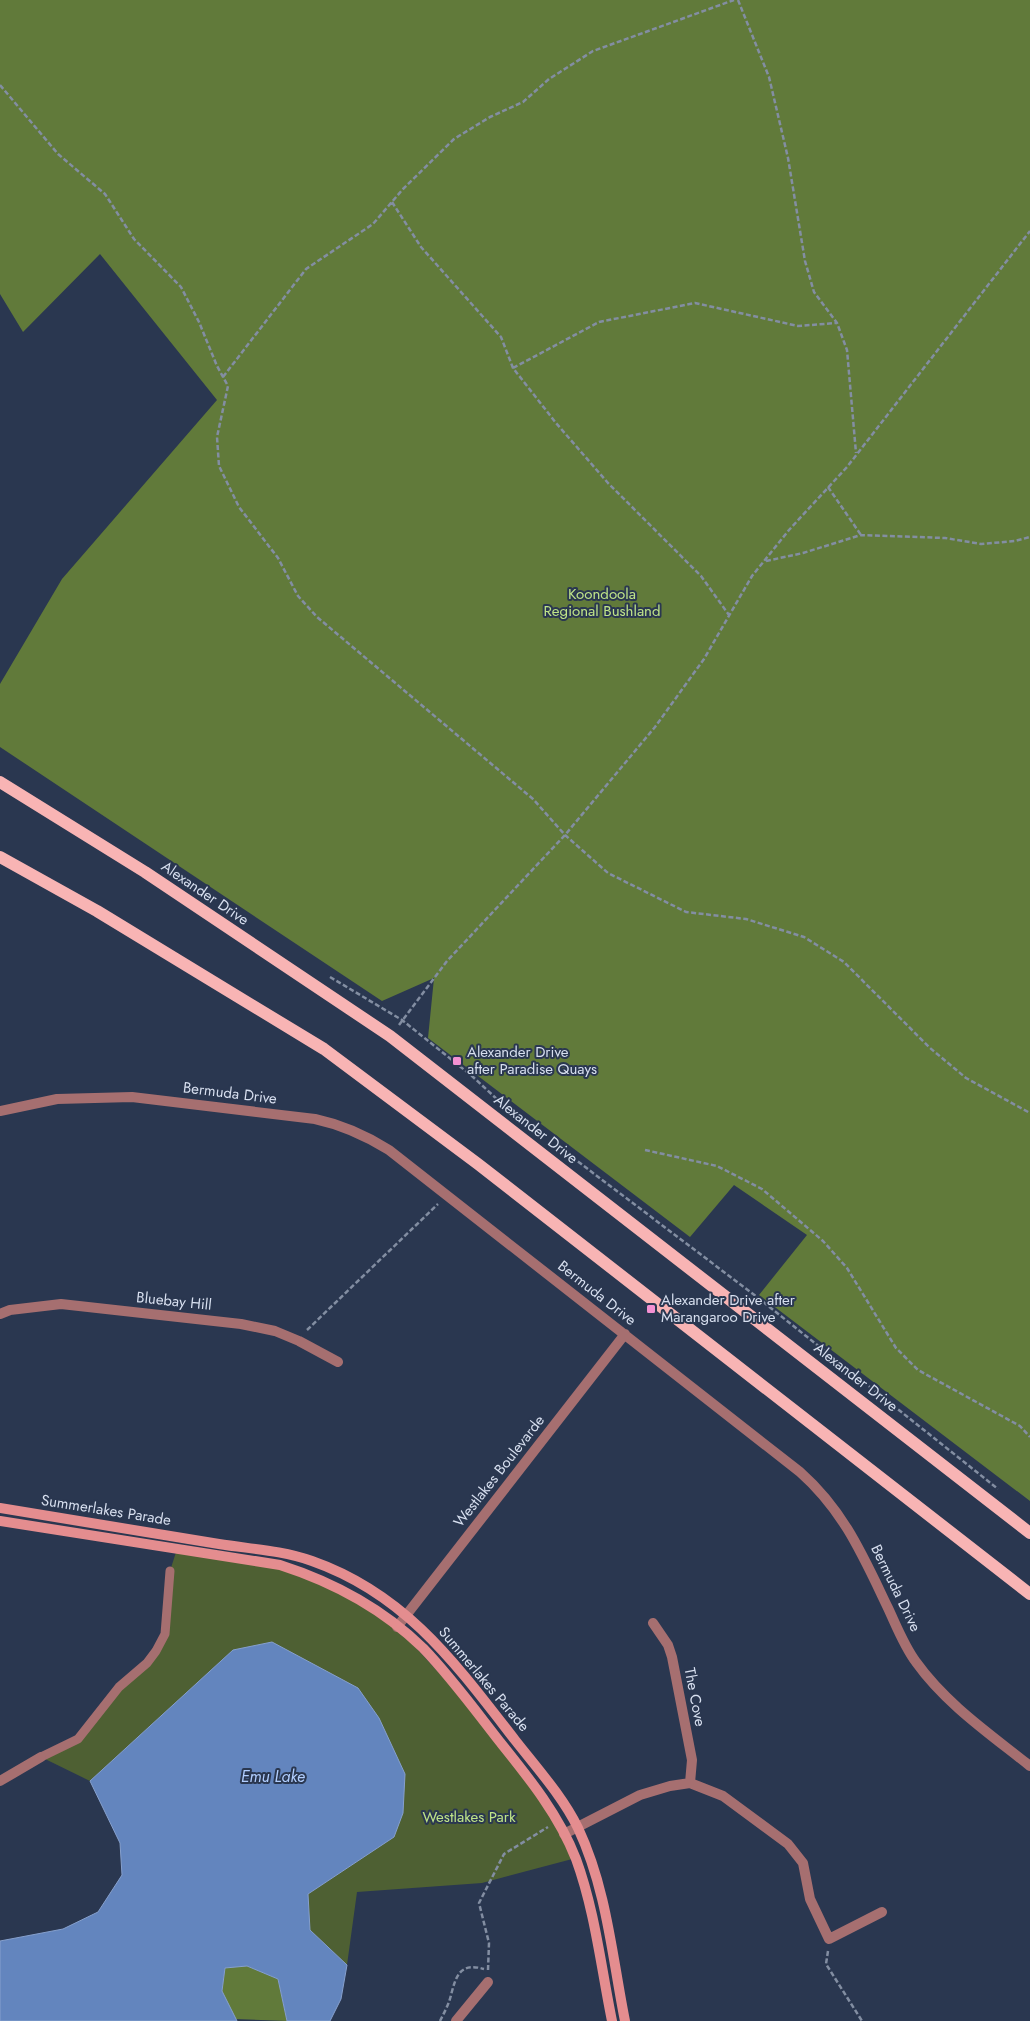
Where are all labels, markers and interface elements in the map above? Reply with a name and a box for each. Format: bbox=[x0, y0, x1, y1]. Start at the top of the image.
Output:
park label: Koondoola Regional Bushland bbox=[543, 583, 661, 622]
street label: Alexander Drive bbox=[157, 855, 253, 931]
place label: Alexander Drive after Paradise Quays bbox=[467, 1041, 597, 1080]
marker: Alexander Drive after Paradise Quays bbox=[451, 1055, 463, 1067]
street label: Bermuda Drive bbox=[182, 1076, 278, 1110]
street label: Alexander Drive bbox=[489, 1089, 583, 1169]
street label: Bermuda Drive bbox=[553, 1255, 641, 1331]
street label: Bluebay Hill bbox=[135, 1286, 213, 1316]
place label: Alexander Drive after Marangaroo Drive bbox=[661, 1289, 796, 1328]
marker: Alexander Drive after Marangaroo Drive bbox=[645, 1303, 657, 1315]
street label: Alexander Drive bbox=[809, 1337, 903, 1417]
street label: Westlakes Boulevarde bbox=[448, 1410, 550, 1532]
street label: Summerlakes Parade bbox=[39, 1489, 173, 1531]
street label: Bermuda Drive bbox=[865, 1541, 927, 1635]
street label: Summerlakes Parade bbox=[433, 1622, 535, 1737]
street label: The Cove bbox=[679, 1666, 712, 1729]
water label: Emu Lake bbox=[241, 1765, 305, 1788]
park label: Westlakes Park bbox=[422, 1806, 516, 1828]

